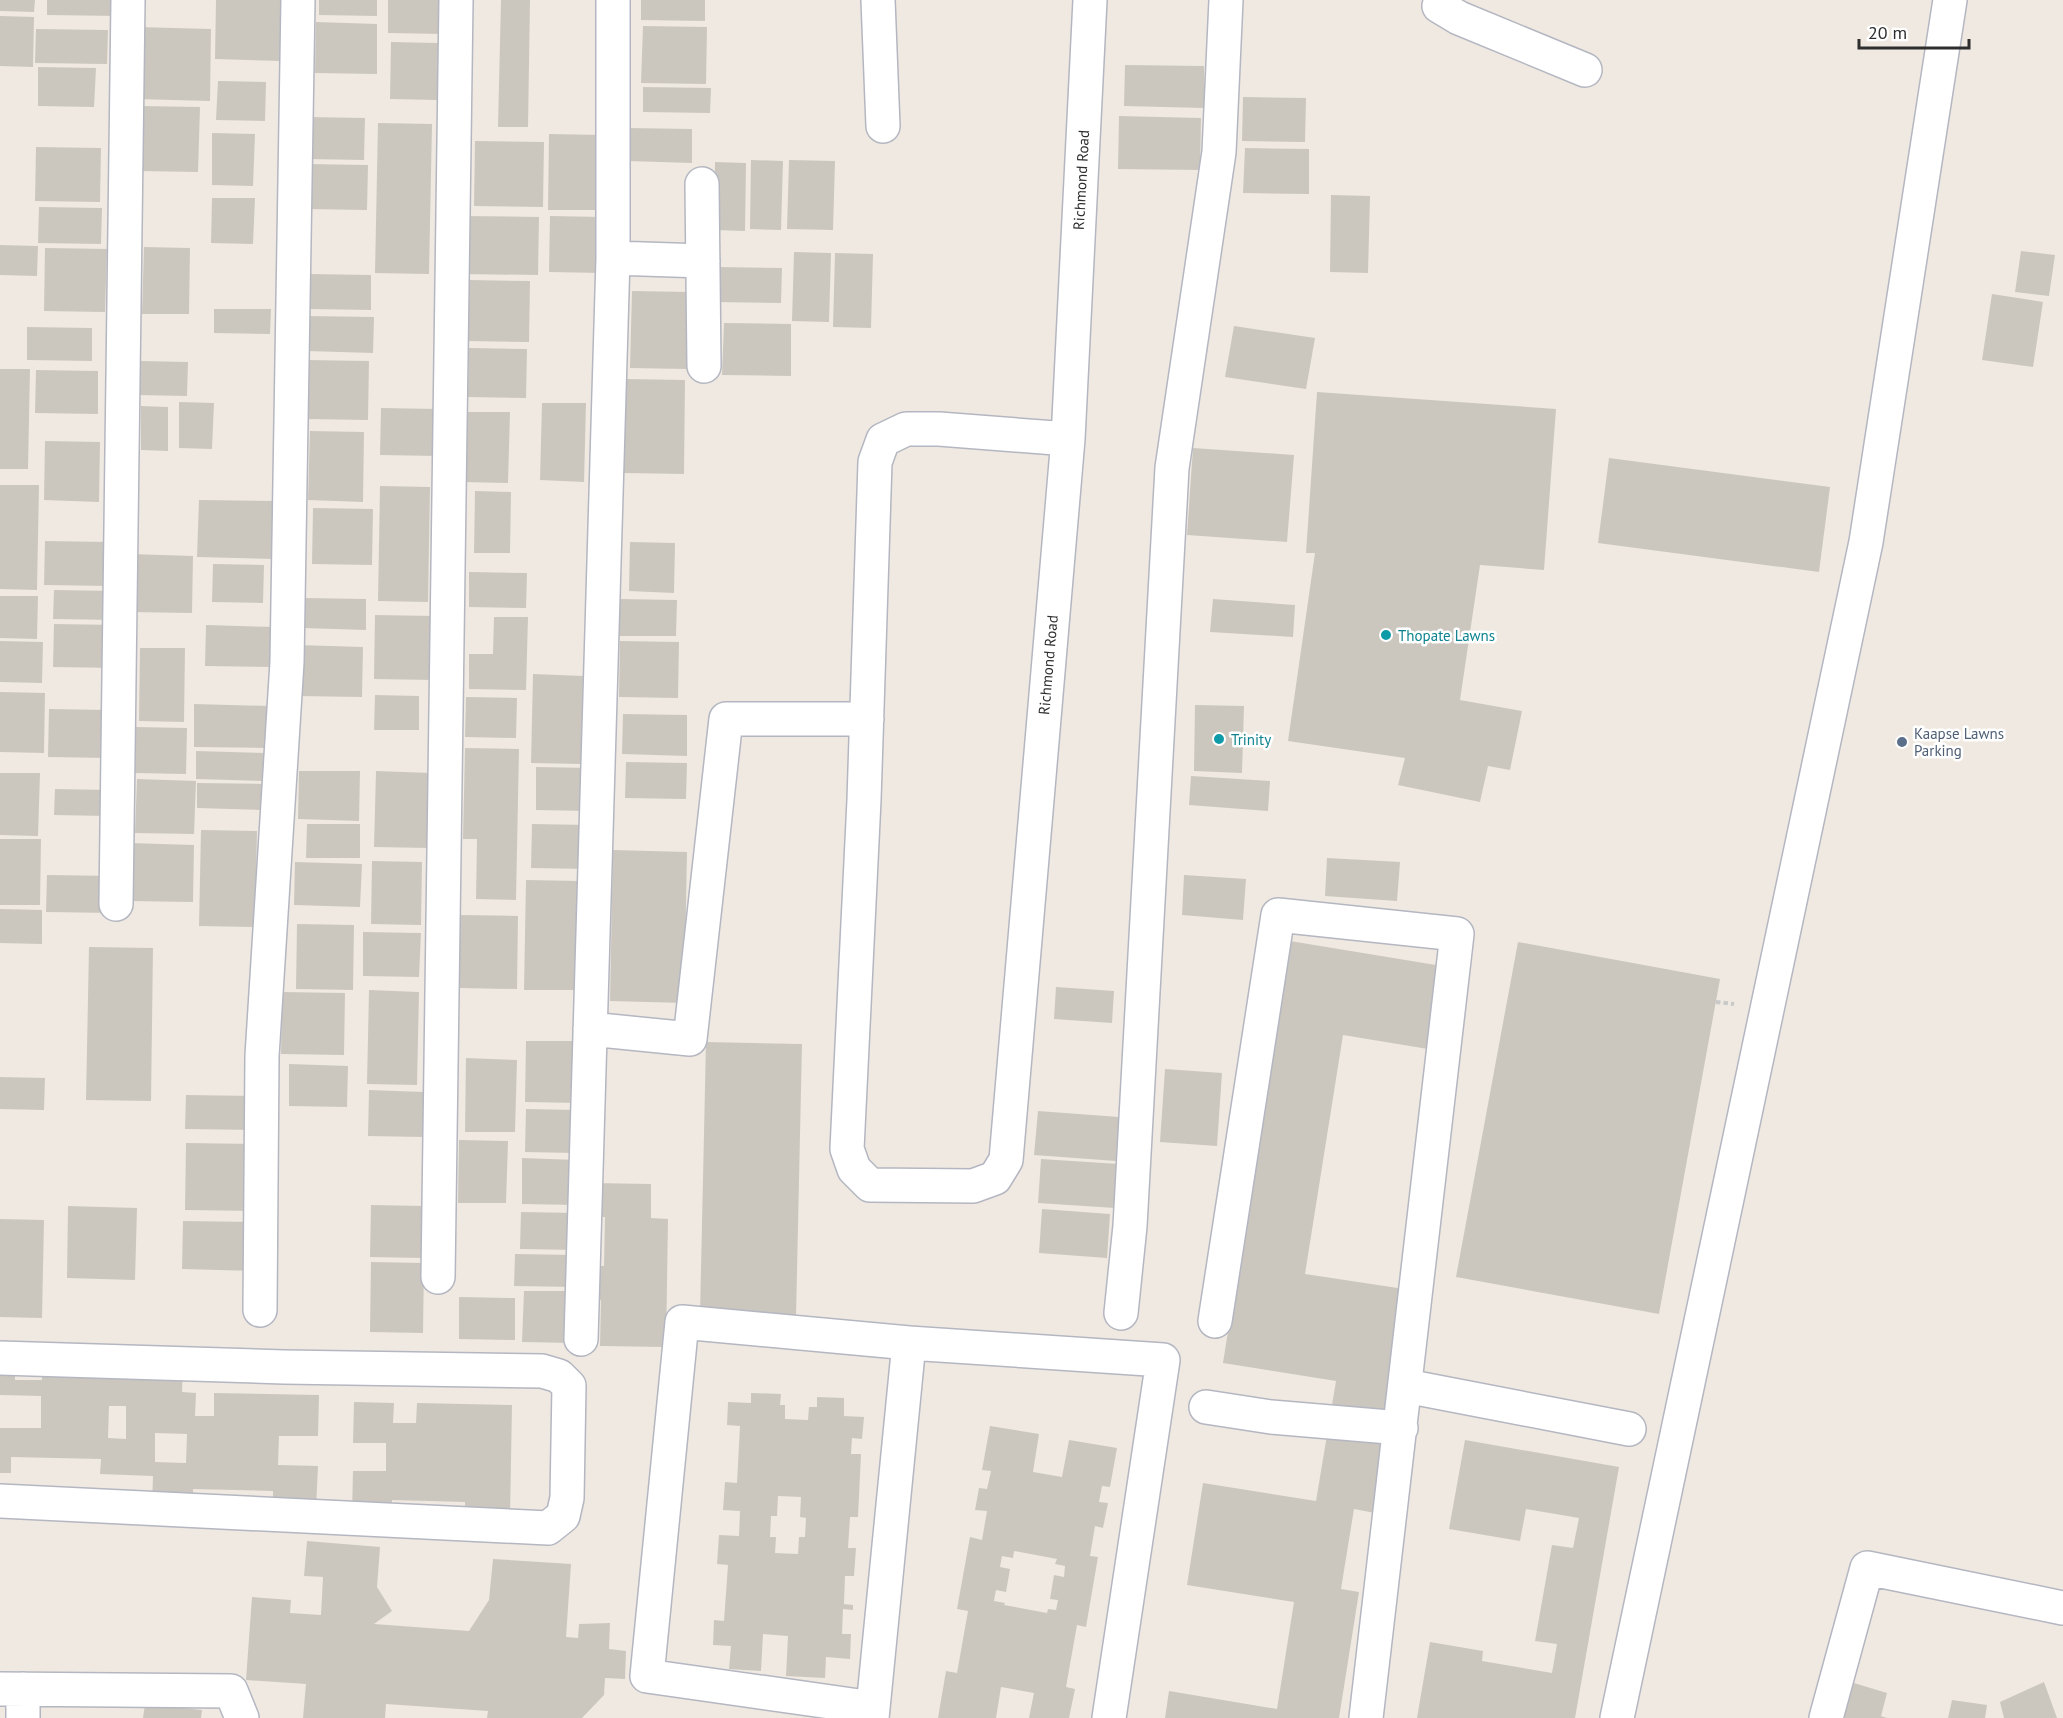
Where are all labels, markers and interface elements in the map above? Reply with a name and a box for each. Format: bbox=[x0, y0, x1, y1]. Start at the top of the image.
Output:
scale bar bbox=[1859, 12, 1968, 50]
text: 20 m bbox=[1868, 21, 1907, 44]
street label: Richmond Road bbox=[1069, 129, 1093, 231]
street label: Richmond Road bbox=[1034, 614, 1062, 716]
place label: Thopate Lawns bbox=[1398, 626, 1495, 645]
marker: Thopate Lawns bbox=[1379, 628, 1393, 642]
place label: Kaapse Lawns Parking bbox=[1914, 724, 2004, 760]
place label: Trinity bbox=[1231, 730, 1271, 749]
marker: Trinity bbox=[1212, 732, 1226, 746]
marker: Kaapse Lawns Parking bbox=[1895, 735, 1909, 749]

